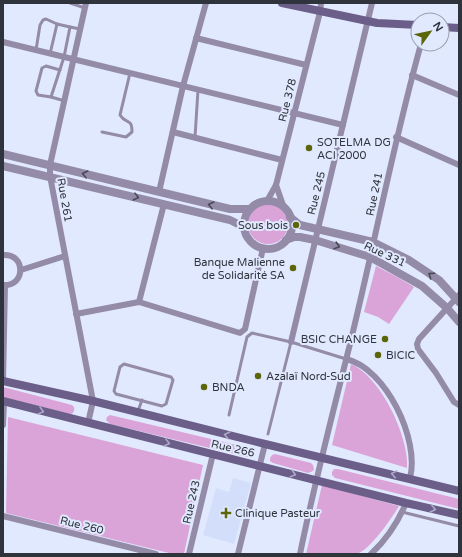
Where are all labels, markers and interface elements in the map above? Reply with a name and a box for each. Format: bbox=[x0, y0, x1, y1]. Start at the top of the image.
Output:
north arrow bbox=[410, 12, 450, 52]
text: N bbox=[430, 20, 446, 34]
street label: Rue 378 bbox=[276, 77, 299, 123]
place label: SOTELMA DG ACI 2000 bbox=[317, 136, 391, 162]
marker: SOTELMA DG ACI 2000 bbox=[304, 143, 314, 153]
one-way arrow bbox=[82, 170, 88, 178]
street label: Rue 245 bbox=[305, 170, 328, 216]
street label: Rue 241 bbox=[364, 171, 385, 217]
street label: Rue 261 bbox=[54, 177, 75, 223]
one-way arrow bbox=[133, 193, 140, 201]
one-way arrow bbox=[208, 201, 214, 209]
place label: Sous bois bbox=[238, 219, 288, 232]
marker: Sous bois bbox=[291, 220, 301, 230]
street label: Rue 331 bbox=[362, 239, 408, 270]
one-way arrow bbox=[334, 241, 341, 250]
place label: Banque Malienne de Solidarité SA bbox=[194, 256, 285, 282]
marker: Banque Malienne de Solidarité SA bbox=[288, 263, 298, 273]
one-way arrow bbox=[428, 273, 435, 280]
place label: BSIC CHANGE bbox=[301, 333, 377, 346]
marker: BSIC CHANGE bbox=[380, 334, 390, 344]
place label: BICIC bbox=[386, 349, 416, 362]
marker: BICIC bbox=[373, 350, 383, 360]
place label: Azalaï Nord-Sud bbox=[266, 370, 351, 383]
marker: Azalaï Nord-Sud bbox=[253, 371, 263, 381]
place label: BNDA bbox=[212, 381, 245, 394]
marker: BNDA bbox=[199, 382, 209, 392]
one-way arrow bbox=[38, 406, 44, 414]
one-way arrow bbox=[223, 431, 230, 439]
street label: Rue 266 bbox=[210, 437, 256, 460]
one-way arrow bbox=[163, 438, 170, 446]
one-way arrow bbox=[289, 469, 296, 478]
one-way arrow bbox=[391, 471, 397, 479]
street label: Rue 243 bbox=[180, 479, 203, 525]
one-way arrow bbox=[429, 504, 436, 512]
marker: Clinique Pasteur bbox=[220, 507, 232, 519]
place label: Clinique Pasteur bbox=[235, 507, 321, 520]
street label: Rue 260 bbox=[59, 514, 105, 537]

